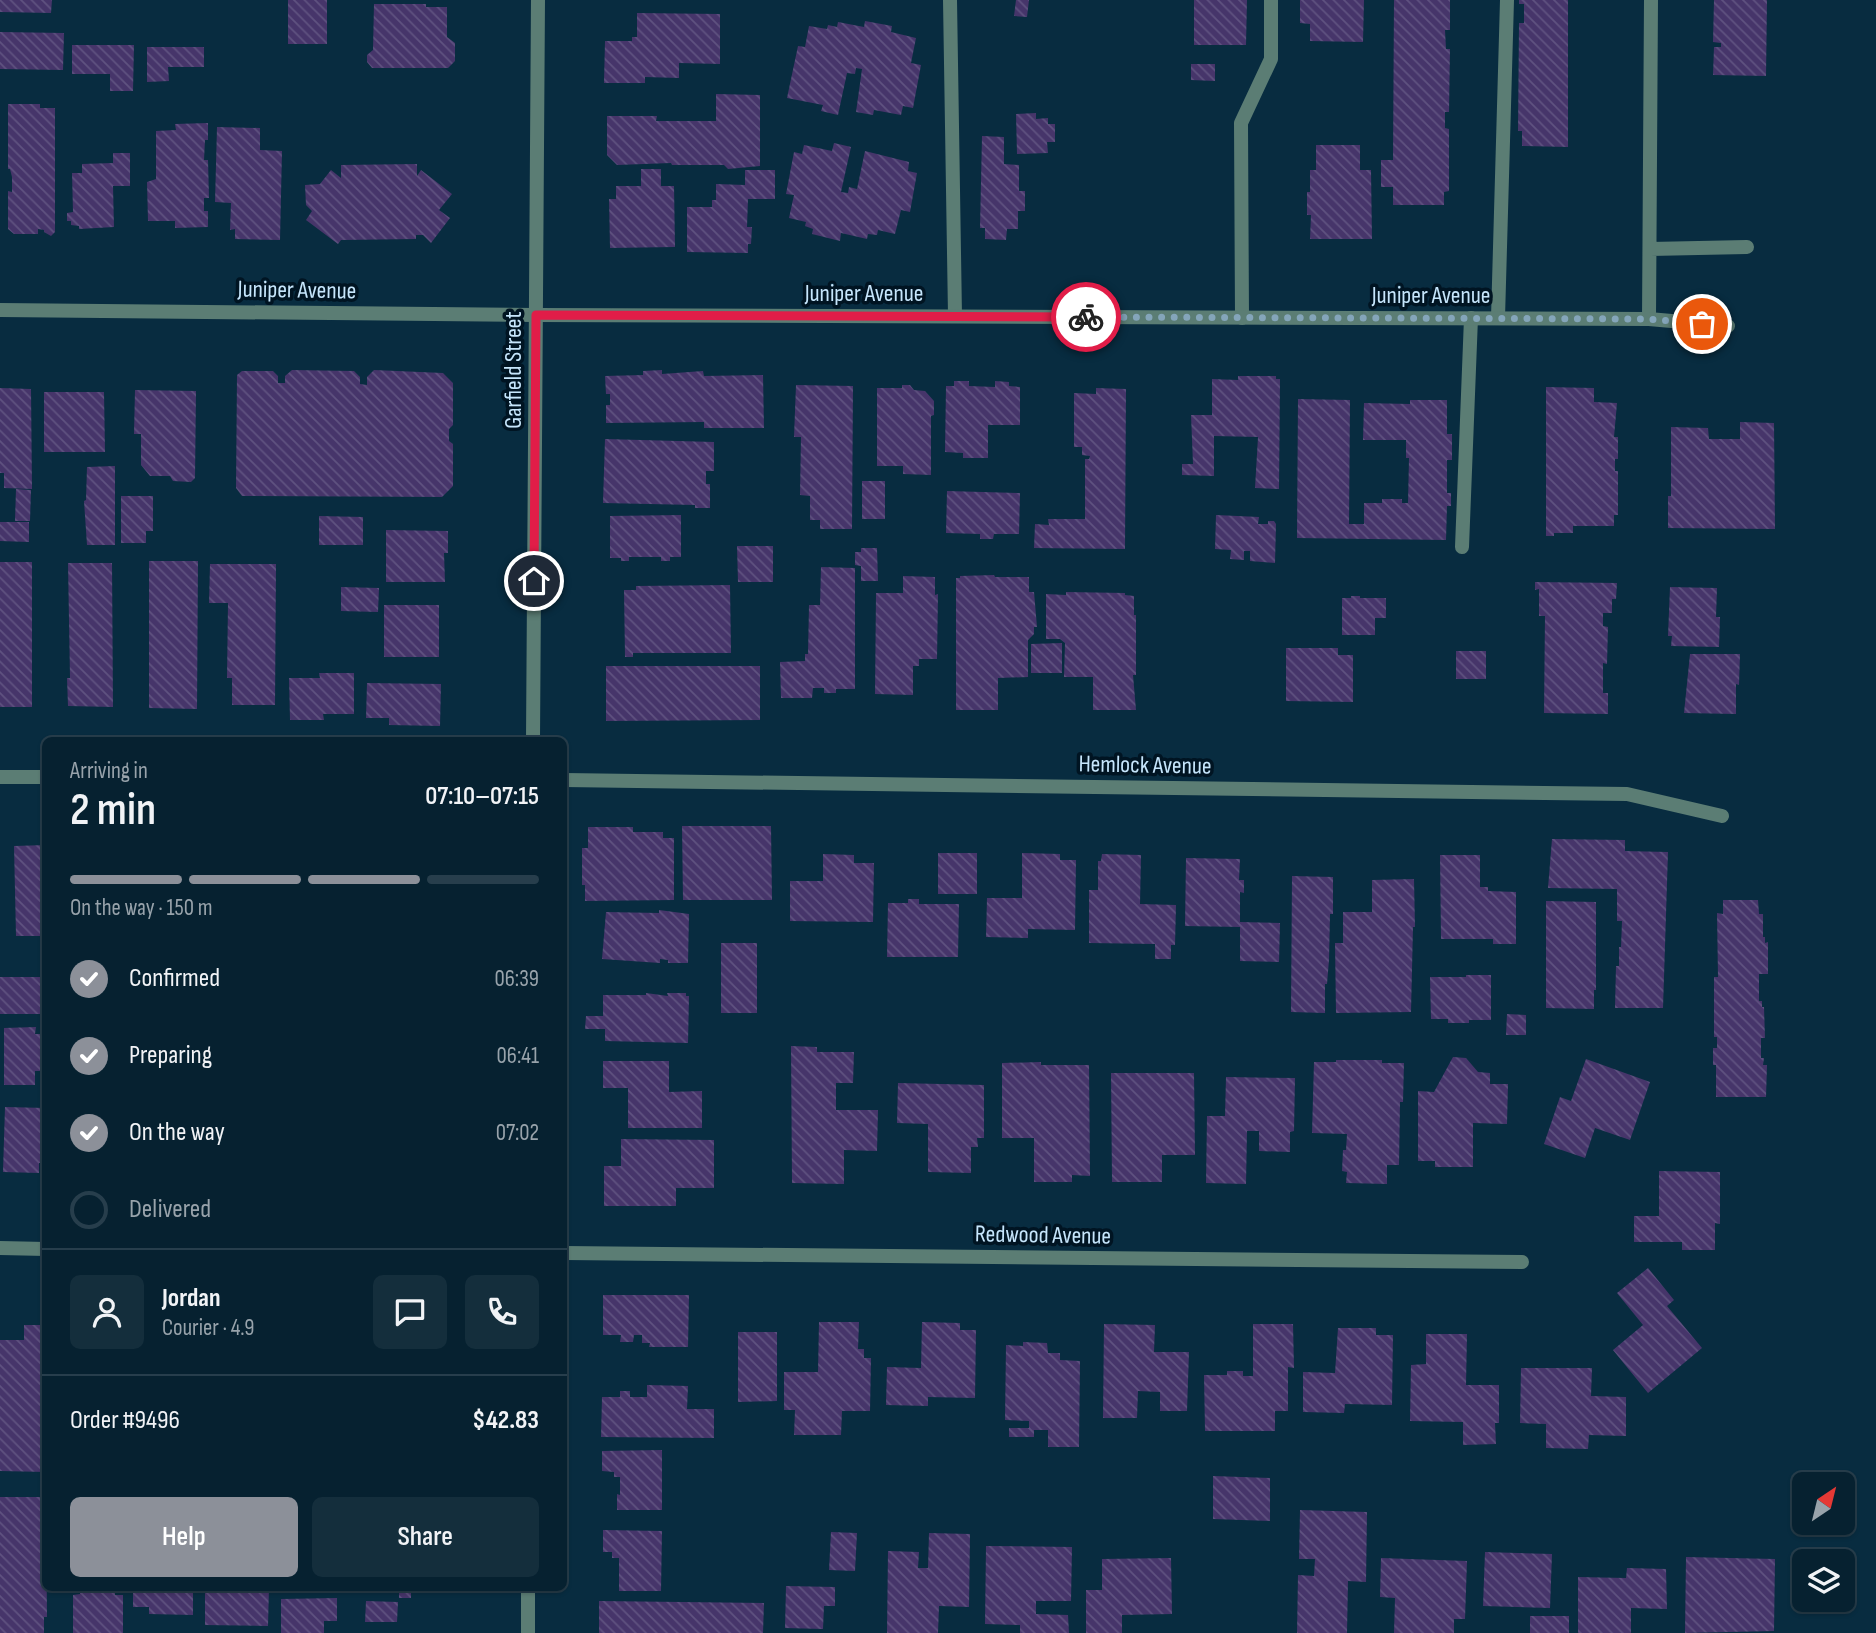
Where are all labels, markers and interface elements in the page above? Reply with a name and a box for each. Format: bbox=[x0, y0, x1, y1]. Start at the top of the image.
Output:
street label: Juniper Avenue bbox=[236, 274, 357, 306]
street label: Juniper Avenue bbox=[804, 279, 923, 308]
street label: Juniper Avenue bbox=[1371, 281, 1490, 310]
courier bbox=[1051, 282, 1121, 352]
pin bbox=[1672, 294, 1732, 354]
icon: bike bbox=[1067, 298, 1105, 336]
icon: bag bbox=[1683, 305, 1721, 343]
street label: Garfield Street bbox=[499, 311, 528, 429]
pin bbox=[504, 551, 564, 611]
icon: home bbox=[515, 562, 553, 600]
street label: Hemlock Avenue bbox=[1078, 749, 1212, 781]
text: Arriving in bbox=[70, 757, 148, 785]
text: 07:10–07:15 bbox=[425, 781, 539, 812]
text: 2 min bbox=[70, 783, 156, 838]
text: On the way · 150 m bbox=[70, 894, 213, 922]
icon: check bbox=[70, 960, 108, 998]
text: Confirmed bbox=[129, 963, 220, 994]
text: 06:39 bbox=[494, 965, 539, 993]
icon: check bbox=[70, 1037, 108, 1075]
text: Preparing bbox=[129, 1040, 212, 1071]
text: 06:41 bbox=[497, 1042, 539, 1070]
icon: check bbox=[70, 1114, 108, 1152]
text: On the way bbox=[129, 1117, 225, 1148]
text: 07:02 bbox=[496, 1119, 539, 1147]
text: Delivered bbox=[129, 1194, 211, 1225]
street label: Redwood Avenue bbox=[975, 1219, 1111, 1251]
button: person bbox=[70, 1275, 144, 1349]
button: chat bbox=[373, 1275, 447, 1349]
button: phone bbox=[465, 1275, 539, 1349]
text: Jordan bbox=[162, 1283, 220, 1314]
text: Courier · 4.9 bbox=[162, 1314, 254, 1342]
text: Order #9496 bbox=[70, 1405, 180, 1436]
text: $42.83 bbox=[472, 1405, 539, 1436]
north arrow bbox=[1792, 1472, 1855, 1535]
map controls bbox=[1792, 1472, 1855, 1612]
button: Help bbox=[70, 1497, 298, 1577]
button: Share bbox=[312, 1497, 539, 1577]
button: layers bbox=[1792, 1549, 1855, 1612]

